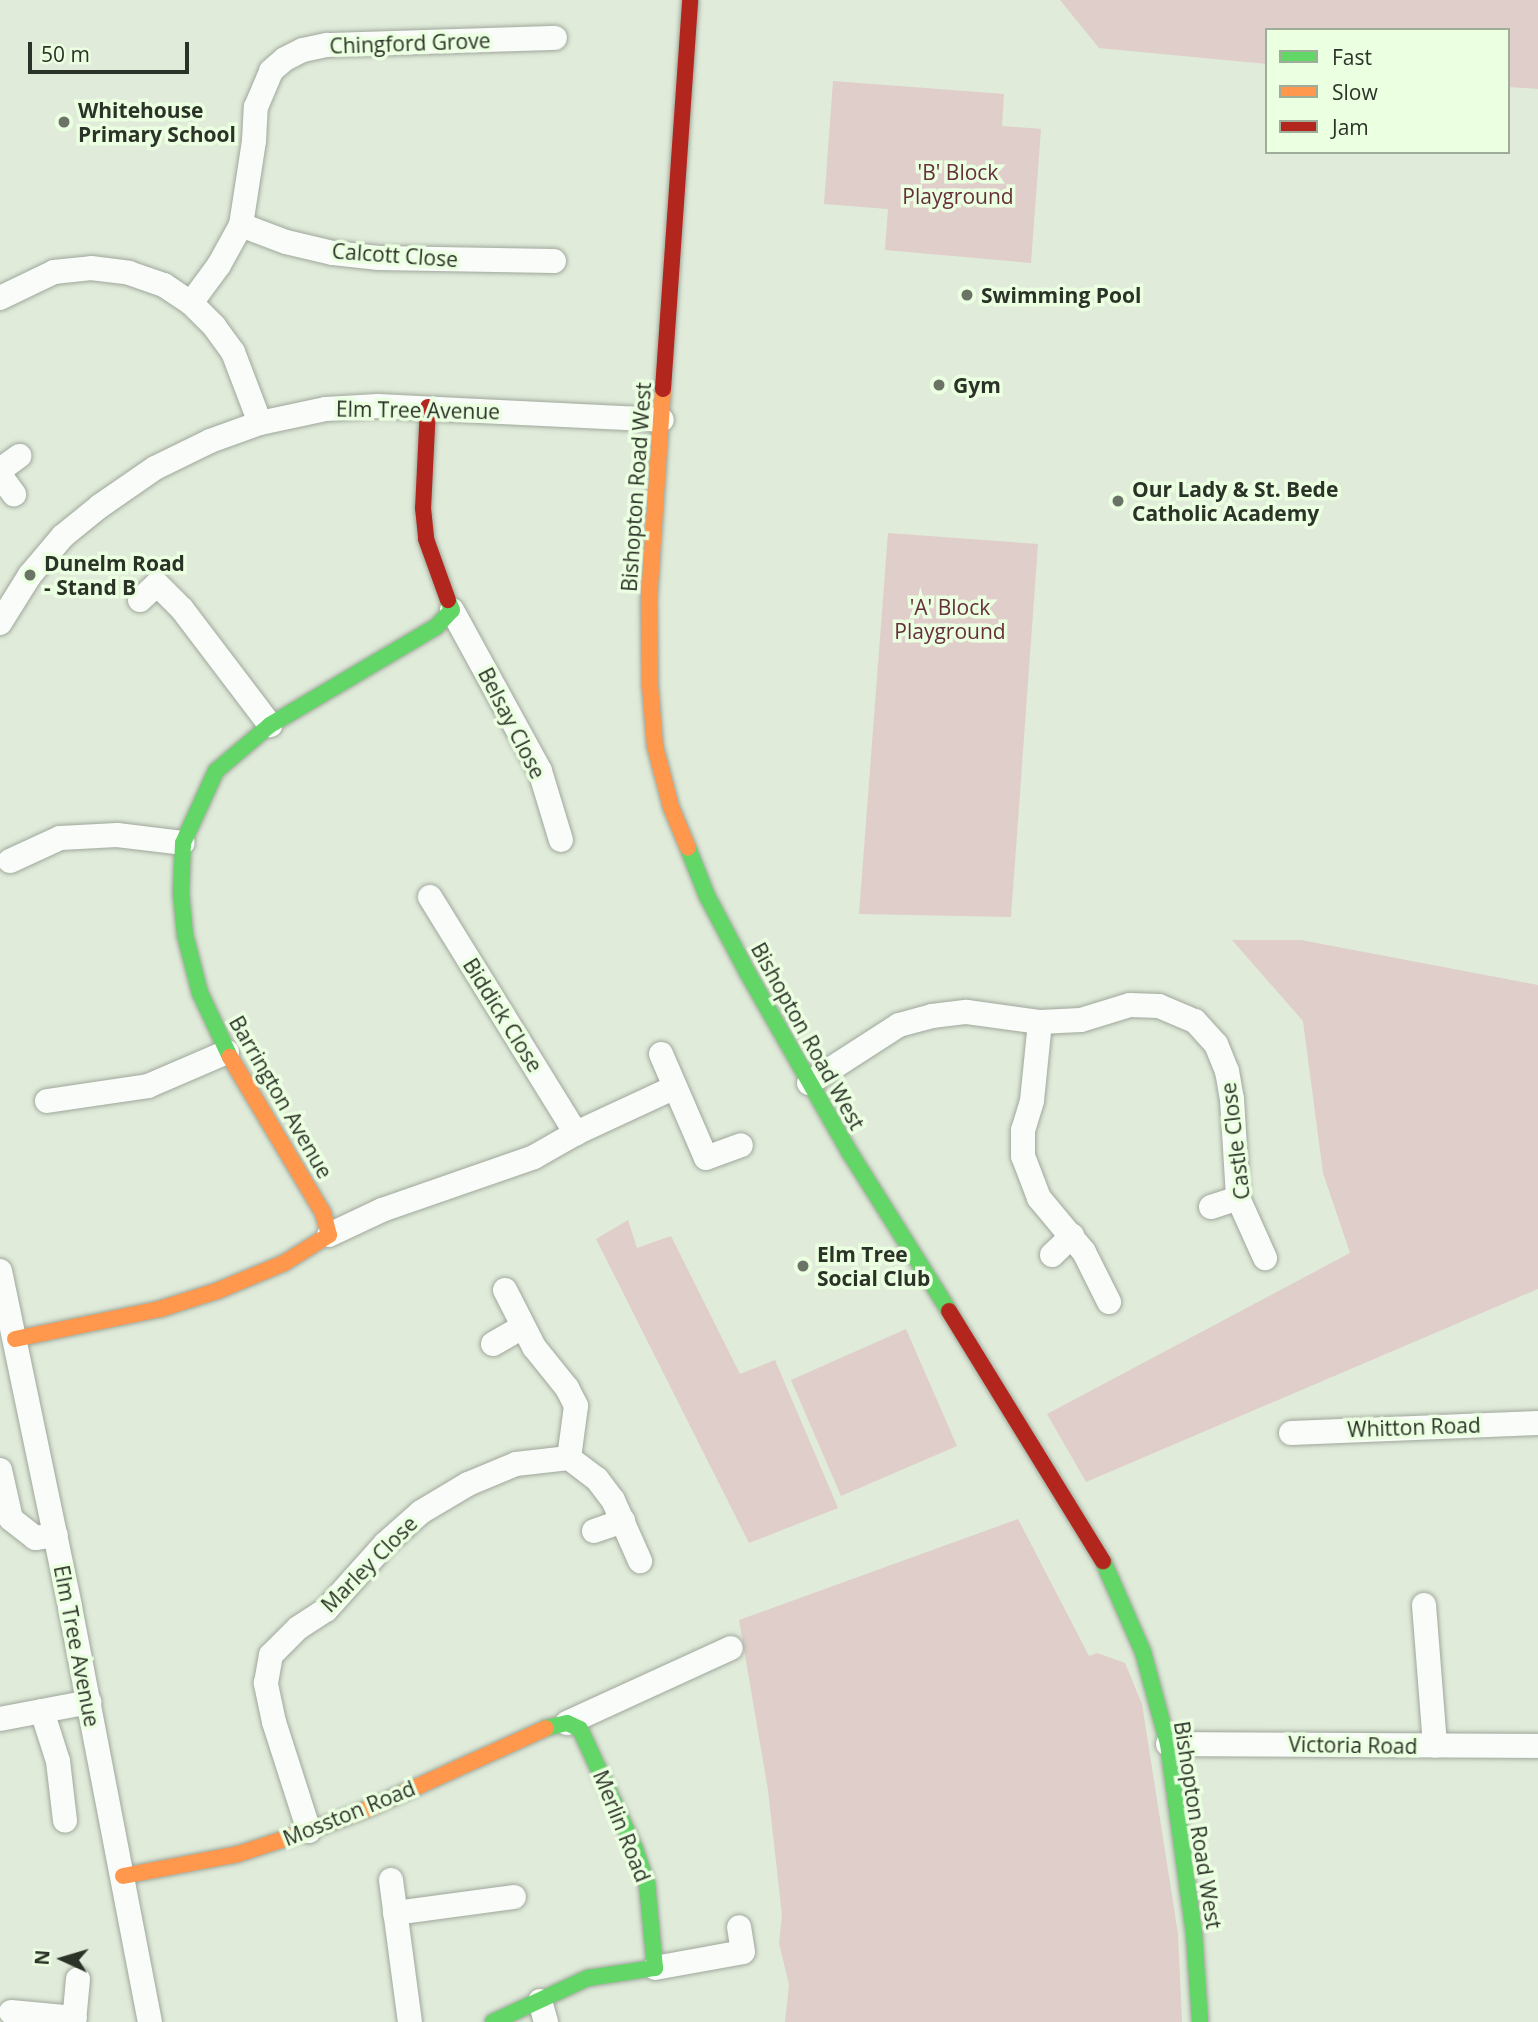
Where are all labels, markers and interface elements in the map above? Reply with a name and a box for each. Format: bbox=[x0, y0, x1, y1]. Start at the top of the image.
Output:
scale bar bbox=[32, 28, 192, 72]
street label: Chingford Grove bbox=[329, 28, 491, 58]
legend bbox=[1265, 28, 1510, 154]
text: 50 m bbox=[41, 40, 90, 68]
text: Fast bbox=[1332, 43, 1372, 71]
text: Slow bbox=[1332, 78, 1378, 106]
place label: Whitehouse Primary School bbox=[78, 97, 236, 147]
text: Jam bbox=[1332, 113, 1369, 141]
marker: Whitehouse Primary School bbox=[56, 114, 72, 130]
park label: 'B' Block Playground bbox=[902, 159, 1014, 209]
street label: Calcott Close bbox=[331, 238, 459, 272]
place label: Swimming Pool bbox=[981, 282, 1141, 308]
marker: Swimming Pool bbox=[959, 287, 975, 303]
place label: Gym bbox=[953, 372, 1001, 398]
marker: Gym bbox=[931, 377, 947, 393]
street label: Bishopton Road West bbox=[616, 381, 656, 593]
street label: Elm Tree Avenue bbox=[336, 396, 500, 424]
place label: Our Lady & St. Bede Catholic Academy bbox=[1132, 476, 1338, 526]
marker: Our Lady & St. Bede Catholic Academy bbox=[1110, 493, 1126, 509]
place label: Dunelm Road - Stand B bbox=[44, 550, 185, 600]
marker: Dunelm Road - Stand B bbox=[22, 567, 38, 583]
park label: 'A' Block Playground bbox=[894, 594, 1006, 644]
street label: Belsay Close bbox=[473, 663, 551, 783]
street label: Bishopton Road West bbox=[746, 938, 870, 1134]
street label: Biddick Close bbox=[458, 953, 548, 1077]
street label: Barrington Avenue bbox=[224, 1011, 338, 1183]
street label: Castle Close bbox=[1215, 1081, 1255, 1201]
place label: Elm Tree Social Club bbox=[817, 1241, 930, 1291]
marker: Elm Tree Social Club bbox=[795, 1258, 811, 1274]
street label: Whitton Road bbox=[1347, 1412, 1481, 1442]
street label: Marley Close bbox=[316, 1511, 422, 1617]
street label: Elm Tree Avenue bbox=[49, 1563, 105, 1729]
street label: Bishopton Road West bbox=[1169, 1719, 1227, 1931]
street label: Victoria Road bbox=[1288, 1731, 1418, 1759]
street label: Merlin Road bbox=[588, 1766, 656, 1886]
street label: Mosston Road bbox=[279, 1775, 419, 1851]
north arrow bbox=[28, 1924, 98, 1994]
text: N bbox=[29, 1949, 56, 1966]

